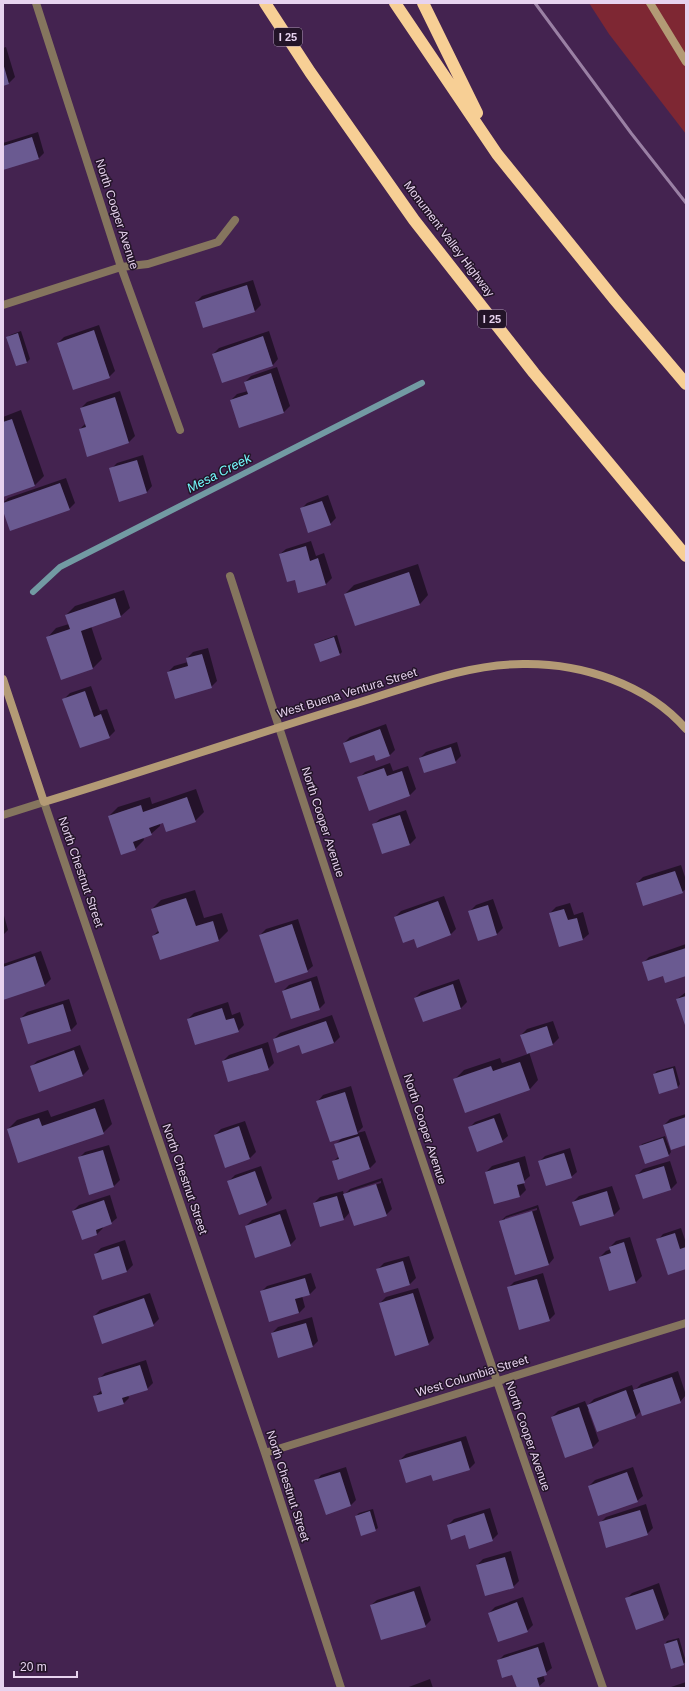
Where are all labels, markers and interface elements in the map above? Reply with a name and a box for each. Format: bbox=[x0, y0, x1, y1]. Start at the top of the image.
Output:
road number: I 25 bbox=[274, 28, 302, 46]
street label: North Cooper Avenue bbox=[93, 157, 142, 271]
street label: Monument Valley Highway bbox=[401, 178, 497, 300]
road number: I 25 bbox=[478, 310, 506, 328]
water label: Mesa Creek bbox=[184, 450, 255, 496]
street label: West Buena Ventura Street bbox=[276, 665, 419, 721]
street label: North Cooper Avenue bbox=[299, 765, 348, 879]
street label: North Chestnut Street bbox=[55, 815, 107, 930]
street label: North Cooper Avenue bbox=[401, 1072, 450, 1186]
street label: North Chestnut Street bbox=[159, 1122, 211, 1237]
street label: West Columbia Street bbox=[414, 1352, 530, 1400]
street label: North Cooper Avenue bbox=[503, 1379, 553, 1493]
street label: North Chestnut Street bbox=[263, 1429, 313, 1544]
scale bar bbox=[14, 1653, 77, 1679]
text: 20 m bbox=[20, 1660, 47, 1674]

